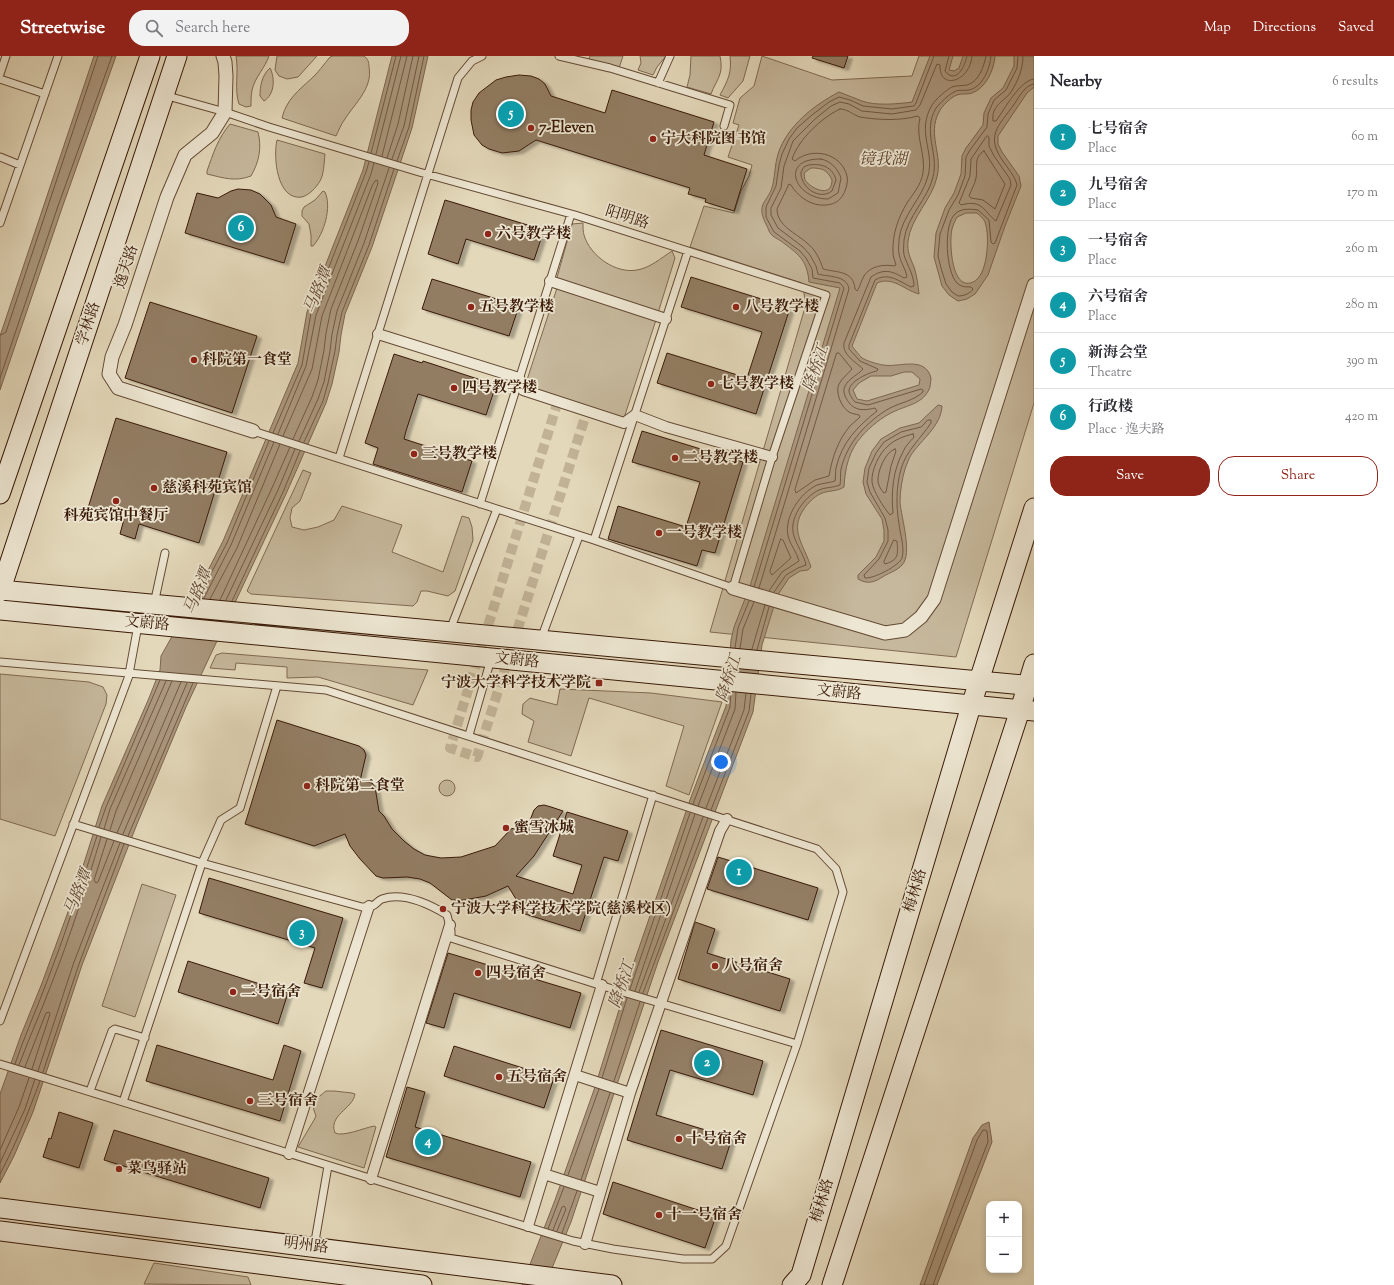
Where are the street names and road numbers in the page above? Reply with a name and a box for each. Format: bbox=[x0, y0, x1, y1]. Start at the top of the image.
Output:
street label: 阳明路 bbox=[602, 201, 652, 235]
street label: 逸夫路 bbox=[110, 242, 144, 292]
street label: 学林路 bbox=[72, 299, 106, 349]
street label: 文蔚路 bbox=[124, 612, 170, 636]
street label: 文蔚路 bbox=[494, 648, 540, 674]
street label: 文蔚路 bbox=[816, 680, 862, 706]
street label: 梅林路 bbox=[899, 866, 933, 916]
street label: 梅林路 bbox=[806, 1176, 840, 1226]
street label: 明州路 bbox=[282, 1233, 330, 1259]

